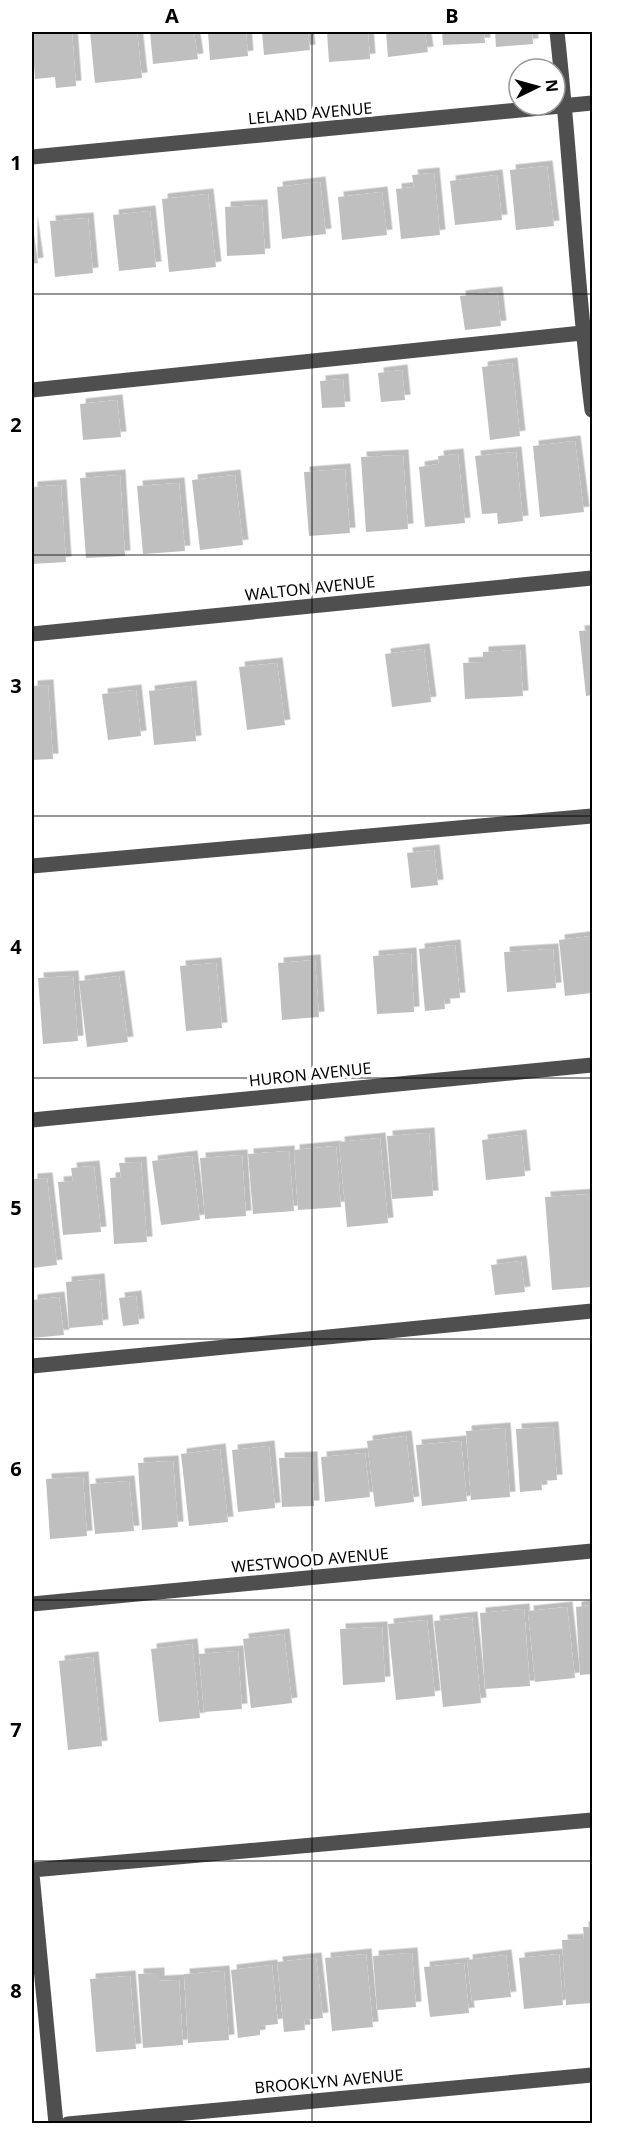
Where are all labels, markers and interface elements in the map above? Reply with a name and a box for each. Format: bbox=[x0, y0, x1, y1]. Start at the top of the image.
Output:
text: A bbox=[165, 2, 179, 29]
text: B bbox=[445, 2, 459, 29]
north arrow bbox=[507, 57, 567, 117]
text: N bbox=[540, 78, 563, 93]
street label: LELAND AVENUE bbox=[247, 97, 373, 129]
text: 1 bbox=[10, 149, 22, 176]
text: 2 bbox=[10, 411, 22, 438]
street label: WALTON AVENUE bbox=[244, 570, 376, 606]
text: 3 bbox=[10, 672, 22, 699]
text: 4 bbox=[10, 933, 22, 960]
street label: HURON AVENUE bbox=[248, 1057, 372, 1091]
text: 5 bbox=[10, 1194, 22, 1221]
text: 6 bbox=[10, 1455, 22, 1482]
street label: WESTWOOD AVENUE bbox=[230, 1542, 390, 1578]
text: 7 bbox=[10, 1716, 22, 1743]
text: 8 bbox=[10, 1977, 22, 2004]
street label: BROOKLYN AVENUE bbox=[254, 2064, 404, 2098]

